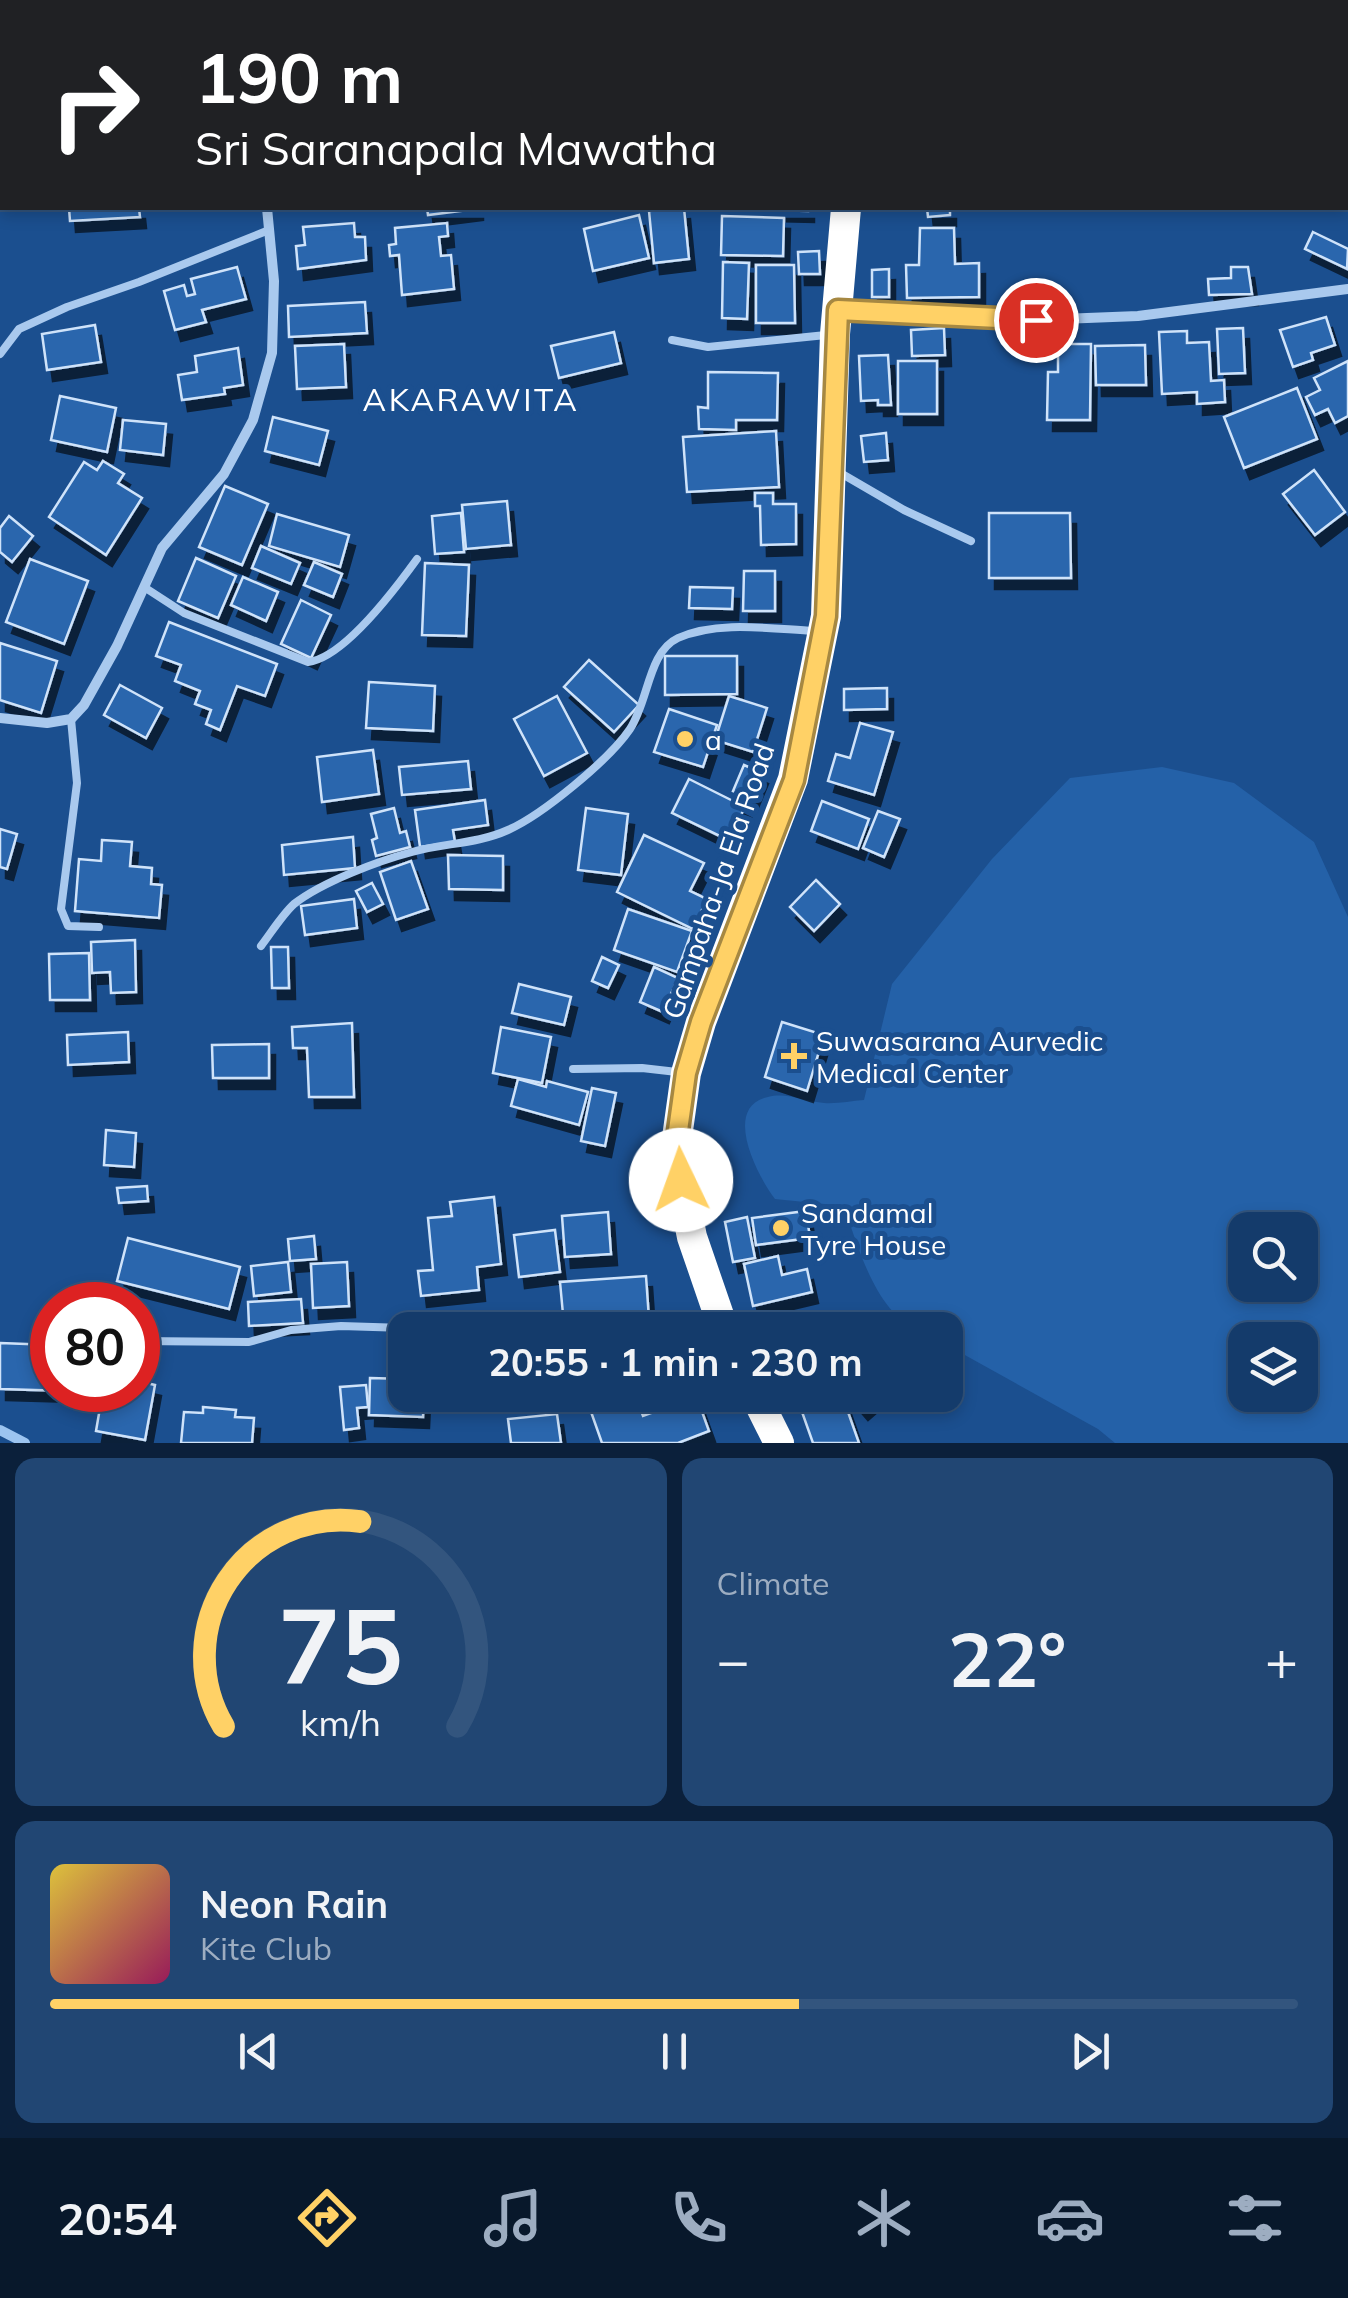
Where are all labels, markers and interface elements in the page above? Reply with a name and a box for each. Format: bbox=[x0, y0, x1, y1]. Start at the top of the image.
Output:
text: 190 m bbox=[195, 33, 403, 121]
icon: right bbox=[30, 40, 160, 170]
text: Sri Saranapala Mawatha bbox=[195, 120, 717, 176]
pin bbox=[994, 278, 1079, 363]
icon: arrive bbox=[1009, 293, 1064, 348]
district label: AKARAWITA bbox=[363, 379, 579, 419]
place label: a bbox=[705, 722, 722, 757]
marker: a bbox=[674, 728, 696, 750]
street label: Gampaha-Ja Ela Road bbox=[654, 739, 782, 1023]
place label: Suwasarana Aurvedic Medical Center bbox=[816, 1023, 1103, 1090]
marker: Suwasarana Aurvedic Medical Center bbox=[781, 1043, 807, 1069]
position arrow bbox=[629, 1128, 733, 1232]
place label: Sandamal Tyre House bbox=[801, 1195, 946, 1262]
map controls bbox=[1228, 1212, 1318, 1412]
button: search bbox=[1228, 1212, 1318, 1302]
marker: Sandamal Tyre House bbox=[770, 1217, 792, 1239]
speed limit sign: 80 bbox=[30, 1282, 160, 1412]
button: layers bbox=[1228, 1322, 1318, 1412]
text: 20:55 · 1 min · 230 m bbox=[488, 1338, 863, 1386]
text: Climate bbox=[717, 1563, 829, 1603]
text: 75 bbox=[278, 1579, 403, 1710]
text: 22° bbox=[948, 1612, 1066, 1706]
text: − bbox=[717, 1625, 750, 1694]
text: + bbox=[1265, 1625, 1298, 1694]
text: km/h bbox=[300, 1700, 381, 1745]
text: Neon Rain bbox=[200, 1880, 388, 1928]
text: Kite Club bbox=[200, 1928, 332, 1968]
icon: previous bbox=[231, 2024, 286, 2079]
icon: pause bbox=[647, 2024, 702, 2079]
icon: next bbox=[1063, 2024, 1118, 2079]
icon: directions bbox=[292, 2183, 362, 2253]
icon: music bbox=[478, 2183, 548, 2253]
icon: phone bbox=[664, 2183, 734, 2253]
icon: climate bbox=[849, 2183, 919, 2253]
icon: car bbox=[1035, 2183, 1105, 2253]
icon: filters bbox=[1220, 2183, 1290, 2253]
text: 20:54 bbox=[58, 2190, 177, 2246]

